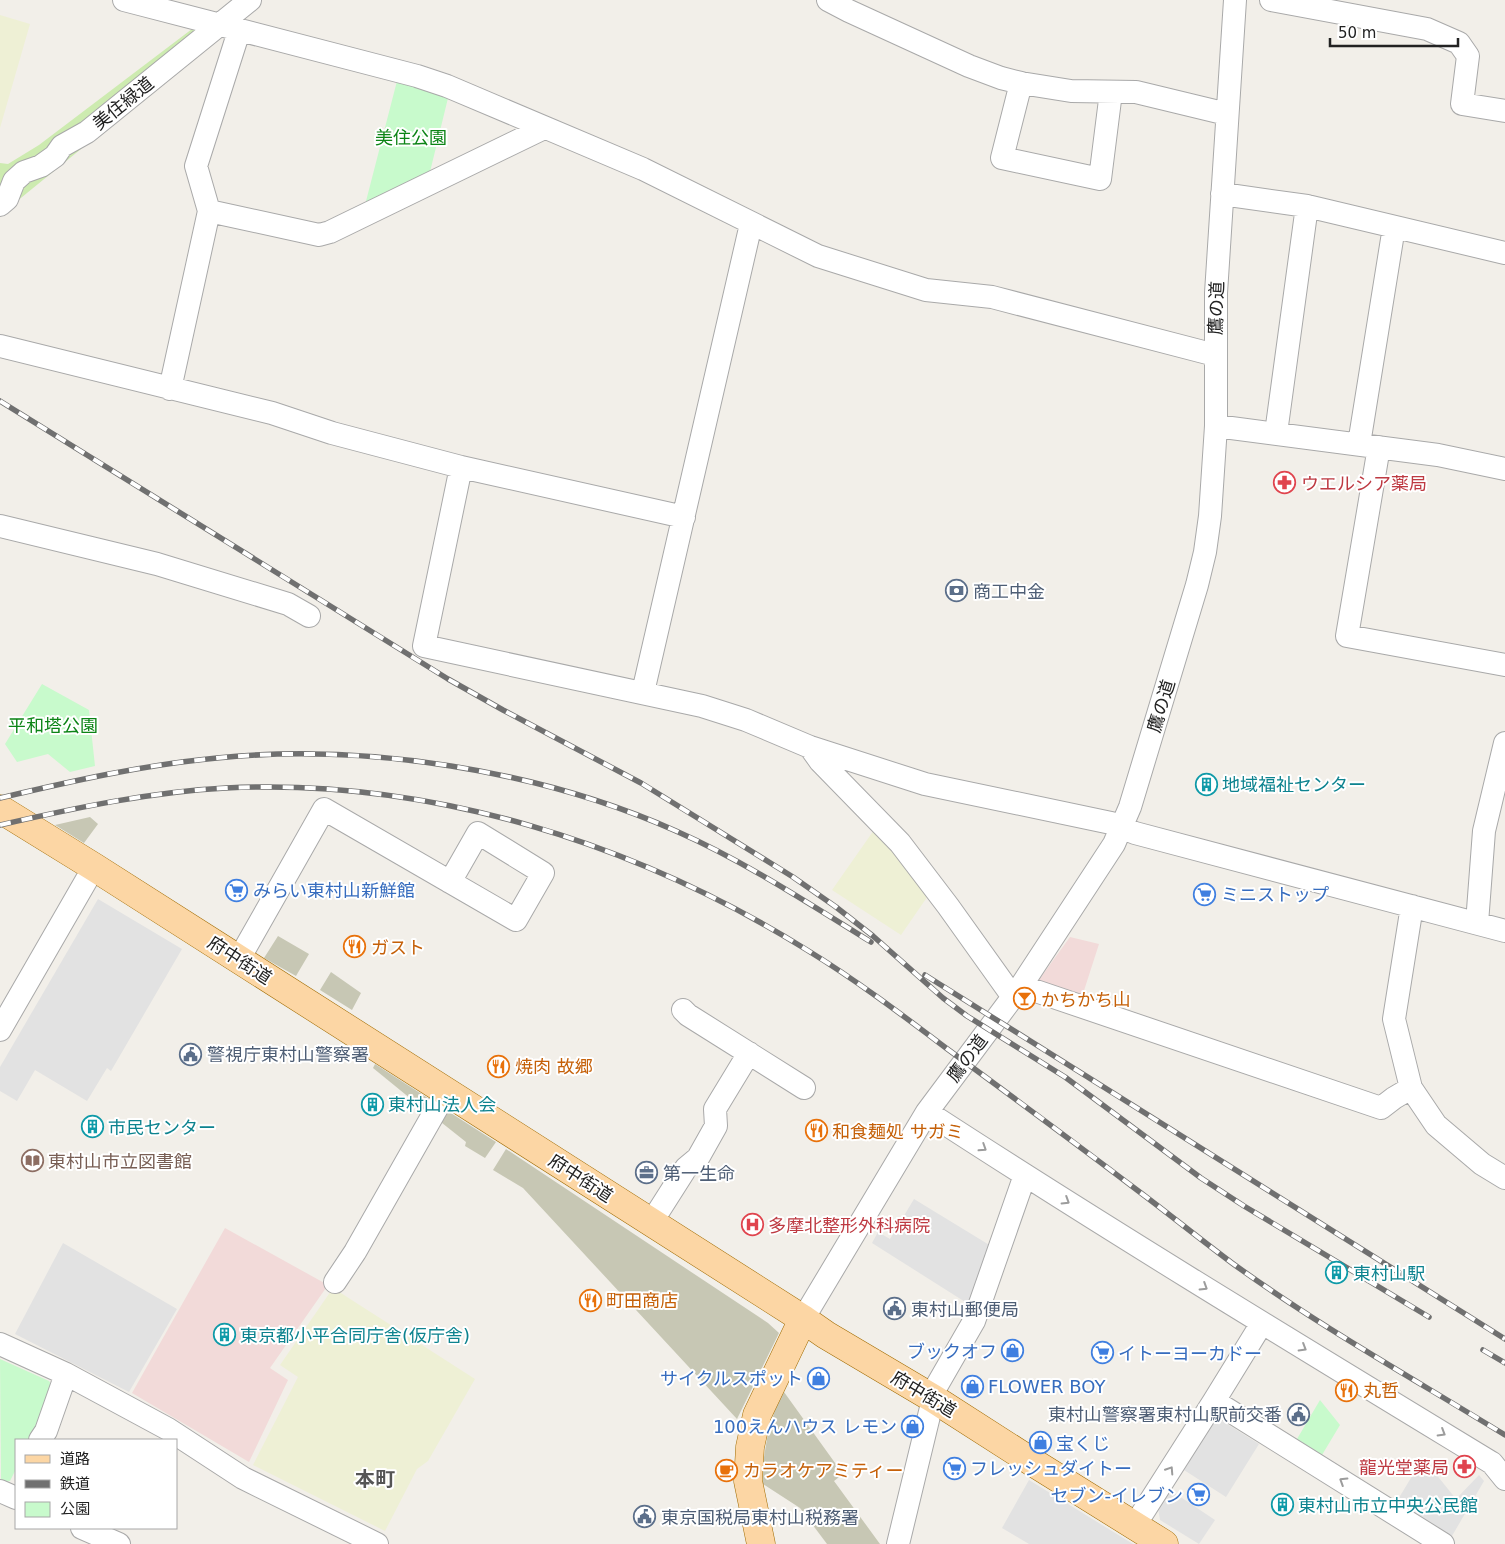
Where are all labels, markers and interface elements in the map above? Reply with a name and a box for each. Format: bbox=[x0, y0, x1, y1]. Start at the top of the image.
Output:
scale bar bbox=[1330, 15, 1458, 47]
text: 50 m bbox=[1338, 24, 1376, 42]
street label: 美住緑道 bbox=[88, 72, 158, 134]
park label: 美住公園 bbox=[375, 127, 447, 148]
street label: 鷹の道 bbox=[1205, 281, 1227, 335]
pharmacy icon: ウエルシア薬局 bbox=[1273, 471, 1297, 495]
place label: ウエルシア薬局 bbox=[1301, 473, 1427, 494]
bank icon: 商工中金 bbox=[945, 579, 969, 603]
place label: 商工中金 bbox=[973, 581, 1045, 602]
street label: 鷹の道 bbox=[1143, 677, 1179, 735]
park label: 平和塔公園 bbox=[8, 715, 98, 736]
building icon: 地域福祉センター bbox=[1194, 772, 1218, 796]
place label: 地域福祉センター bbox=[1222, 774, 1366, 795]
supermarket icon: みらい東村山新鮮館 bbox=[225, 878, 249, 902]
place label: みらい東村山新鮮館 bbox=[253, 880, 415, 901]
supermarket icon: ミニストップ bbox=[1193, 882, 1217, 906]
place label: ミニストップ bbox=[1221, 884, 1329, 905]
street label: 府中街道 bbox=[204, 932, 276, 988]
restaurant icon: ガスト bbox=[343, 935, 367, 959]
place label: ガスト bbox=[371, 937, 425, 958]
bar icon: かちかち山 bbox=[1013, 987, 1037, 1011]
place label: かちかち山 bbox=[1041, 989, 1131, 1010]
street label: 鷹の道 bbox=[942, 1030, 992, 1086]
public building icon: 警視庁東村山警察署 bbox=[179, 1042, 203, 1066]
place label: 警視庁東村山警察署 bbox=[207, 1044, 369, 1065]
restaurant icon: 焼肉 故郷 bbox=[487, 1054, 511, 1078]
place label: 焼肉 故郷 bbox=[515, 1056, 593, 1077]
building icon: 東村山法人会 bbox=[360, 1092, 384, 1116]
place label: 東村山法人会 bbox=[388, 1094, 496, 1115]
building icon: 市民センター bbox=[80, 1115, 104, 1139]
place label: 市民センター bbox=[108, 1117, 216, 1138]
restaurant icon: 和食麺処 サガミ bbox=[804, 1119, 828, 1143]
place label: 和食麺処 サガミ bbox=[832, 1121, 964, 1142]
one-way arrow bbox=[978, 1141, 987, 1151]
library icon: 東村山市立図書館 bbox=[20, 1149, 44, 1173]
street label: 府中街道 bbox=[545, 1150, 617, 1206]
place label: 東村山市立図書館 bbox=[48, 1151, 192, 1172]
office icon: 第一生命 bbox=[635, 1161, 659, 1185]
place label: 第一生命 bbox=[663, 1163, 735, 1184]
one-way arrow bbox=[1061, 1194, 1070, 1204]
hospital icon: 多摩北整形外科病院 bbox=[740, 1213, 764, 1237]
place label: 多摩北整形外科病院 bbox=[768, 1215, 930, 1236]
building icon: 東村山駅 bbox=[1325, 1261, 1349, 1285]
place label: 東村山駅 bbox=[1353, 1263, 1425, 1284]
one-way arrow bbox=[1199, 1280, 1208, 1290]
restaurant icon: 町田商店 bbox=[578, 1288, 602, 1312]
place label: 町田商店 bbox=[606, 1290, 678, 1311]
public building icon: 東村山郵便局 bbox=[883, 1297, 907, 1321]
place label: 東村山郵便局 bbox=[911, 1299, 1019, 1320]
building icon: 東京都小平合同庁舎(仮庁舎) bbox=[212, 1323, 236, 1347]
place label: 東京都小平合同庁舎(仮庁舎) bbox=[240, 1325, 470, 1346]
shop icon: ブックオフ bbox=[1001, 1339, 1025, 1363]
place label: ブックオフ bbox=[907, 1341, 997, 1362]
supermarket icon: イトーヨーカドー bbox=[1090, 1341, 1114, 1365]
one-way arrow bbox=[1298, 1342, 1307, 1352]
place label: イトーヨーカドー bbox=[1118, 1343, 1262, 1364]
shop icon: サイクルスポット bbox=[807, 1366, 831, 1390]
street label: 府中街道 bbox=[888, 1366, 960, 1422]
place label: サイクルスポット bbox=[660, 1368, 803, 1389]
shop icon: FLOWER BOY bbox=[960, 1374, 984, 1398]
place label: FLOWER BOY bbox=[988, 1376, 1107, 1397]
restaurant icon: 丸哲 bbox=[1335, 1378, 1359, 1402]
place label: 丸哲 bbox=[1363, 1380, 1399, 1401]
public building icon: 東村山警察署東村山駅前交番 bbox=[1286, 1402, 1310, 1426]
place label: 東村山警察署東村山駅前交番 bbox=[1048, 1404, 1282, 1425]
shop icon: 100えんハウス レモン bbox=[901, 1414, 925, 1438]
place label: 100えんハウス レモン bbox=[713, 1416, 897, 1437]
one-way arrow bbox=[1436, 1426, 1445, 1436]
shop icon: 宝くじ bbox=[1028, 1431, 1052, 1455]
place label: 宝くじ bbox=[1056, 1433, 1110, 1454]
legend bbox=[15, 1439, 178, 1529]
text: 道路 bbox=[60, 1450, 90, 1468]
pharmacy icon: 龍光堂薬局 bbox=[1453, 1455, 1477, 1479]
supermarket icon: フレッシュダイトー bbox=[942, 1456, 966, 1480]
place label: 龍光堂薬局 bbox=[1359, 1457, 1449, 1478]
cafe icon: カラオケアミティー bbox=[715, 1458, 739, 1482]
place label: フレッシュダイトー bbox=[970, 1458, 1132, 1479]
place label: カラオケアミティー bbox=[743, 1460, 904, 1481]
one-way arrow bbox=[1164, 1466, 1174, 1475]
district label: 本町 bbox=[355, 1467, 395, 1491]
text: 鉄道 bbox=[60, 1475, 90, 1493]
one-way arrow bbox=[1339, 1478, 1348, 1487]
supermarket icon: セブン-イレブン bbox=[1187, 1483, 1211, 1507]
place label: セブン-イレブン bbox=[1051, 1485, 1183, 1506]
building icon: 東村山市立中央公民館 bbox=[1270, 1493, 1294, 1517]
place label: 東村山市立中央公民館 bbox=[1298, 1495, 1478, 1516]
text: 公園 bbox=[60, 1500, 90, 1518]
public building icon: 東京国税局東村山税務署 bbox=[633, 1505, 657, 1529]
place label: 東京国税局東村山税務署 bbox=[661, 1507, 859, 1528]

